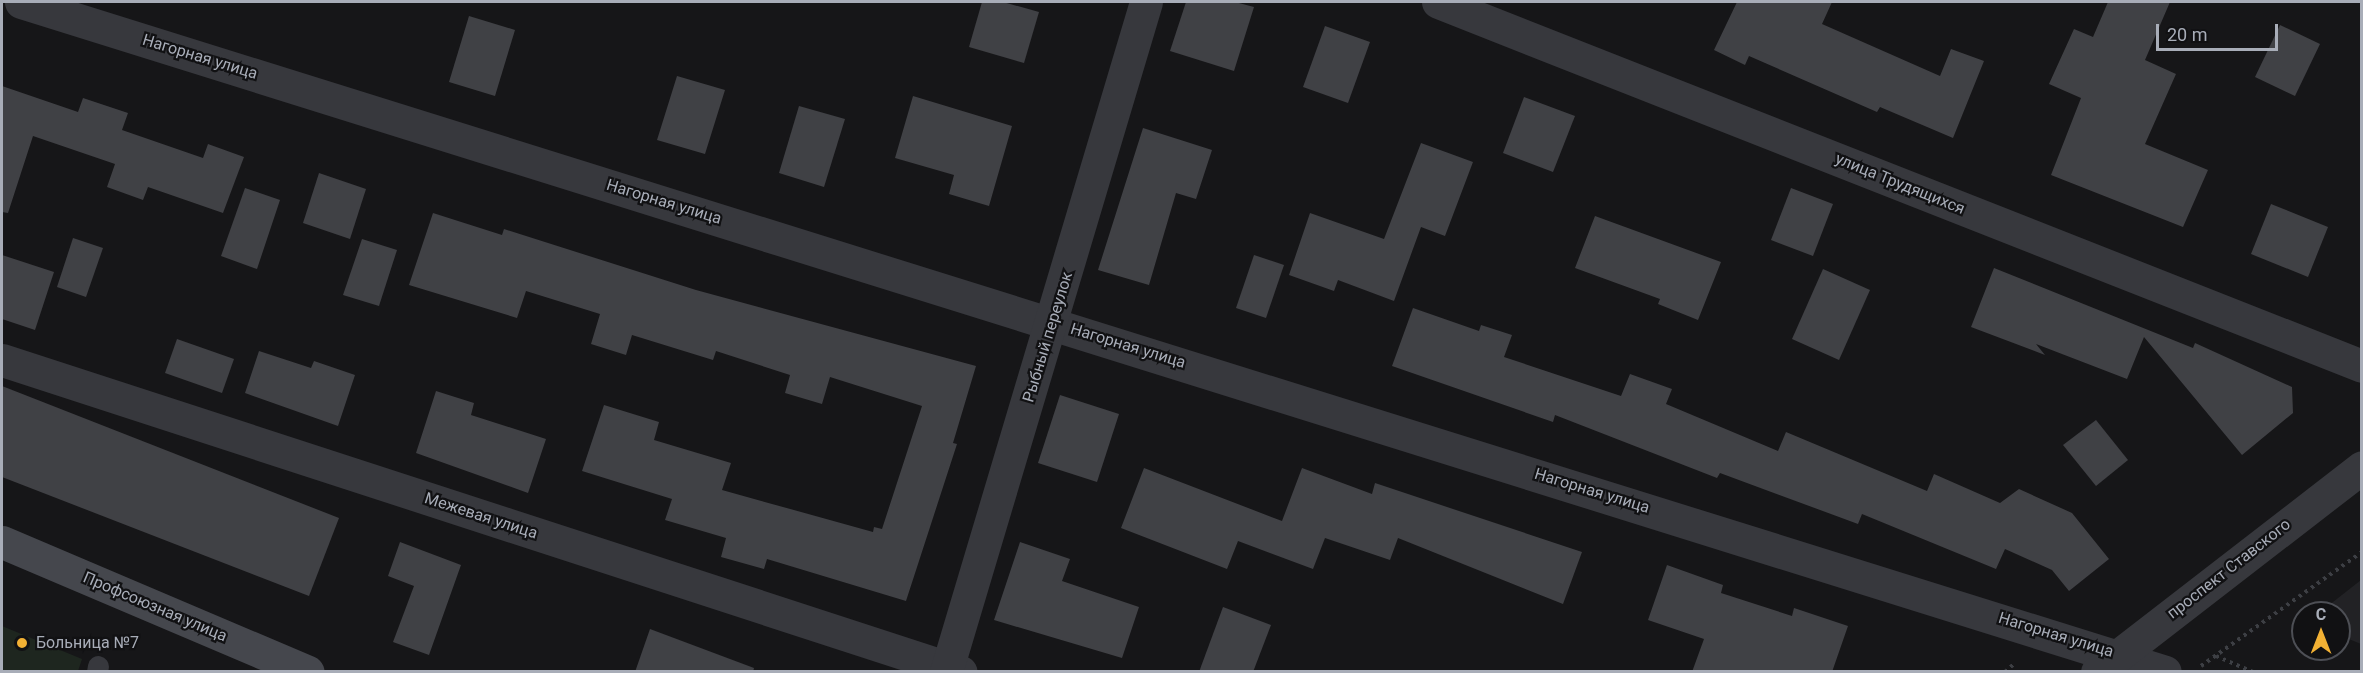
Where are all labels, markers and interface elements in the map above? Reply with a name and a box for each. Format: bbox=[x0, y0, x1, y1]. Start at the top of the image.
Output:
scale bar bbox=[2159, 12, 2280, 50]
text: 20 m bbox=[2167, 24, 2207, 45]
street label: Нагорная улица bbox=[140, 30, 260, 84]
street label: улица Трудящихся bbox=[1832, 149, 1968, 219]
street label: Нагорная улица bbox=[604, 175, 724, 229]
street label: Рыбный переулок bbox=[1019, 269, 1077, 405]
street label: Нагорная улица bbox=[1068, 319, 1188, 373]
street label: Нагорная улица bbox=[1532, 464, 1652, 518]
street label: Межевая улица bbox=[422, 489, 540, 543]
street label: проспект Ставского bbox=[2163, 515, 2295, 623]
street label: Профсоюзная улица bbox=[80, 568, 230, 646]
north arrow bbox=[2291, 601, 2351, 661]
text: С bbox=[2316, 605, 2326, 624]
street label: Нагорная улица bbox=[1996, 608, 2116, 662]
place label: Больница №7 bbox=[36, 633, 139, 653]
marker: Больница №7 bbox=[13, 634, 31, 652]

